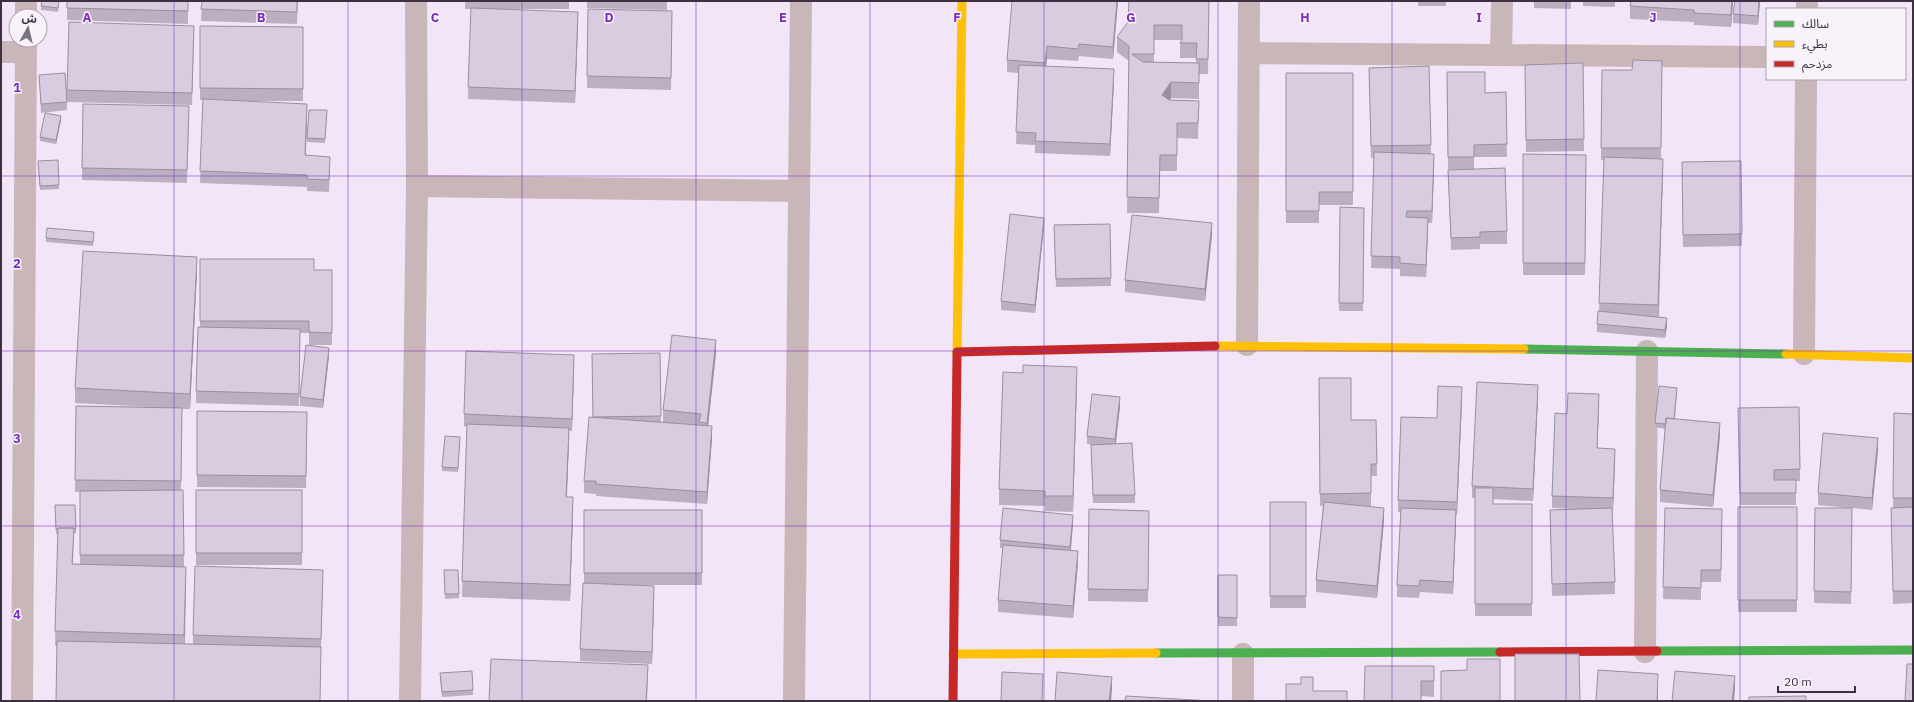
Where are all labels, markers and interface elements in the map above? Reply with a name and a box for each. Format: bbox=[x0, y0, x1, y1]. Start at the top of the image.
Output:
north arrow bbox=[8, 8, 48, 48]
legend bbox=[1766, 8, 1906, 80]
text: A bbox=[83, 9, 92, 26]
text: B bbox=[257, 9, 266, 26]
text: C bbox=[431, 9, 440, 26]
text: D bbox=[604, 9, 614, 26]
text: E bbox=[779, 9, 787, 26]
text: F bbox=[953, 9, 961, 26]
text: G bbox=[1126, 9, 1136, 26]
text: H bbox=[1300, 9, 1310, 26]
text: I bbox=[1476, 9, 1482, 26]
text: J bbox=[1649, 9, 1657, 26]
text: ش bbox=[21, 10, 38, 26]
text: سالك bbox=[1802, 16, 1829, 31]
text: بطيء bbox=[1802, 36, 1828, 54]
text: مزدحم bbox=[1802, 56, 1832, 73]
text: 1 bbox=[13, 79, 21, 96]
text: 2 bbox=[13, 255, 21, 272]
text: 3 bbox=[13, 430, 21, 447]
text: 4 bbox=[13, 606, 21, 623]
scale bar bbox=[1778, 668, 1855, 694]
text: 20 m bbox=[1784, 674, 1812, 689]

